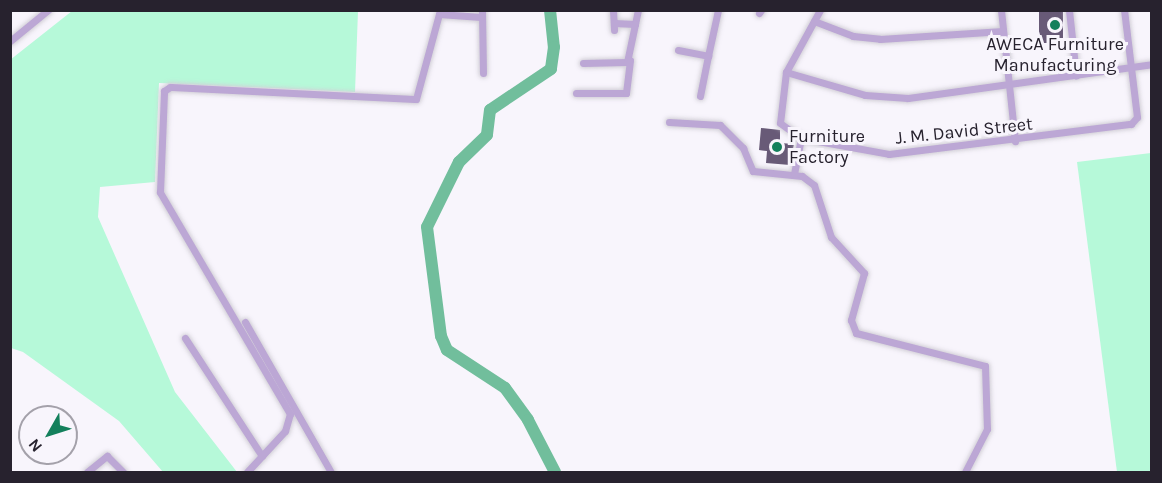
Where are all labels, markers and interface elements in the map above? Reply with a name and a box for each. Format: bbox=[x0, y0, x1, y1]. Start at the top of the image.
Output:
marker: AWECA Furniture Manufacturing bbox=[1048, 18, 1062, 32]
place label: AWECA Furniture Manufacturing bbox=[986, 34, 1124, 76]
street label: J. M. David Street bbox=[894, 113, 1034, 149]
place label: Furniture Factory bbox=[789, 126, 865, 168]
marker: Furniture Factory bbox=[770, 140, 784, 154]
north arrow bbox=[18, 405, 78, 465]
text: N bbox=[24, 435, 46, 456]

